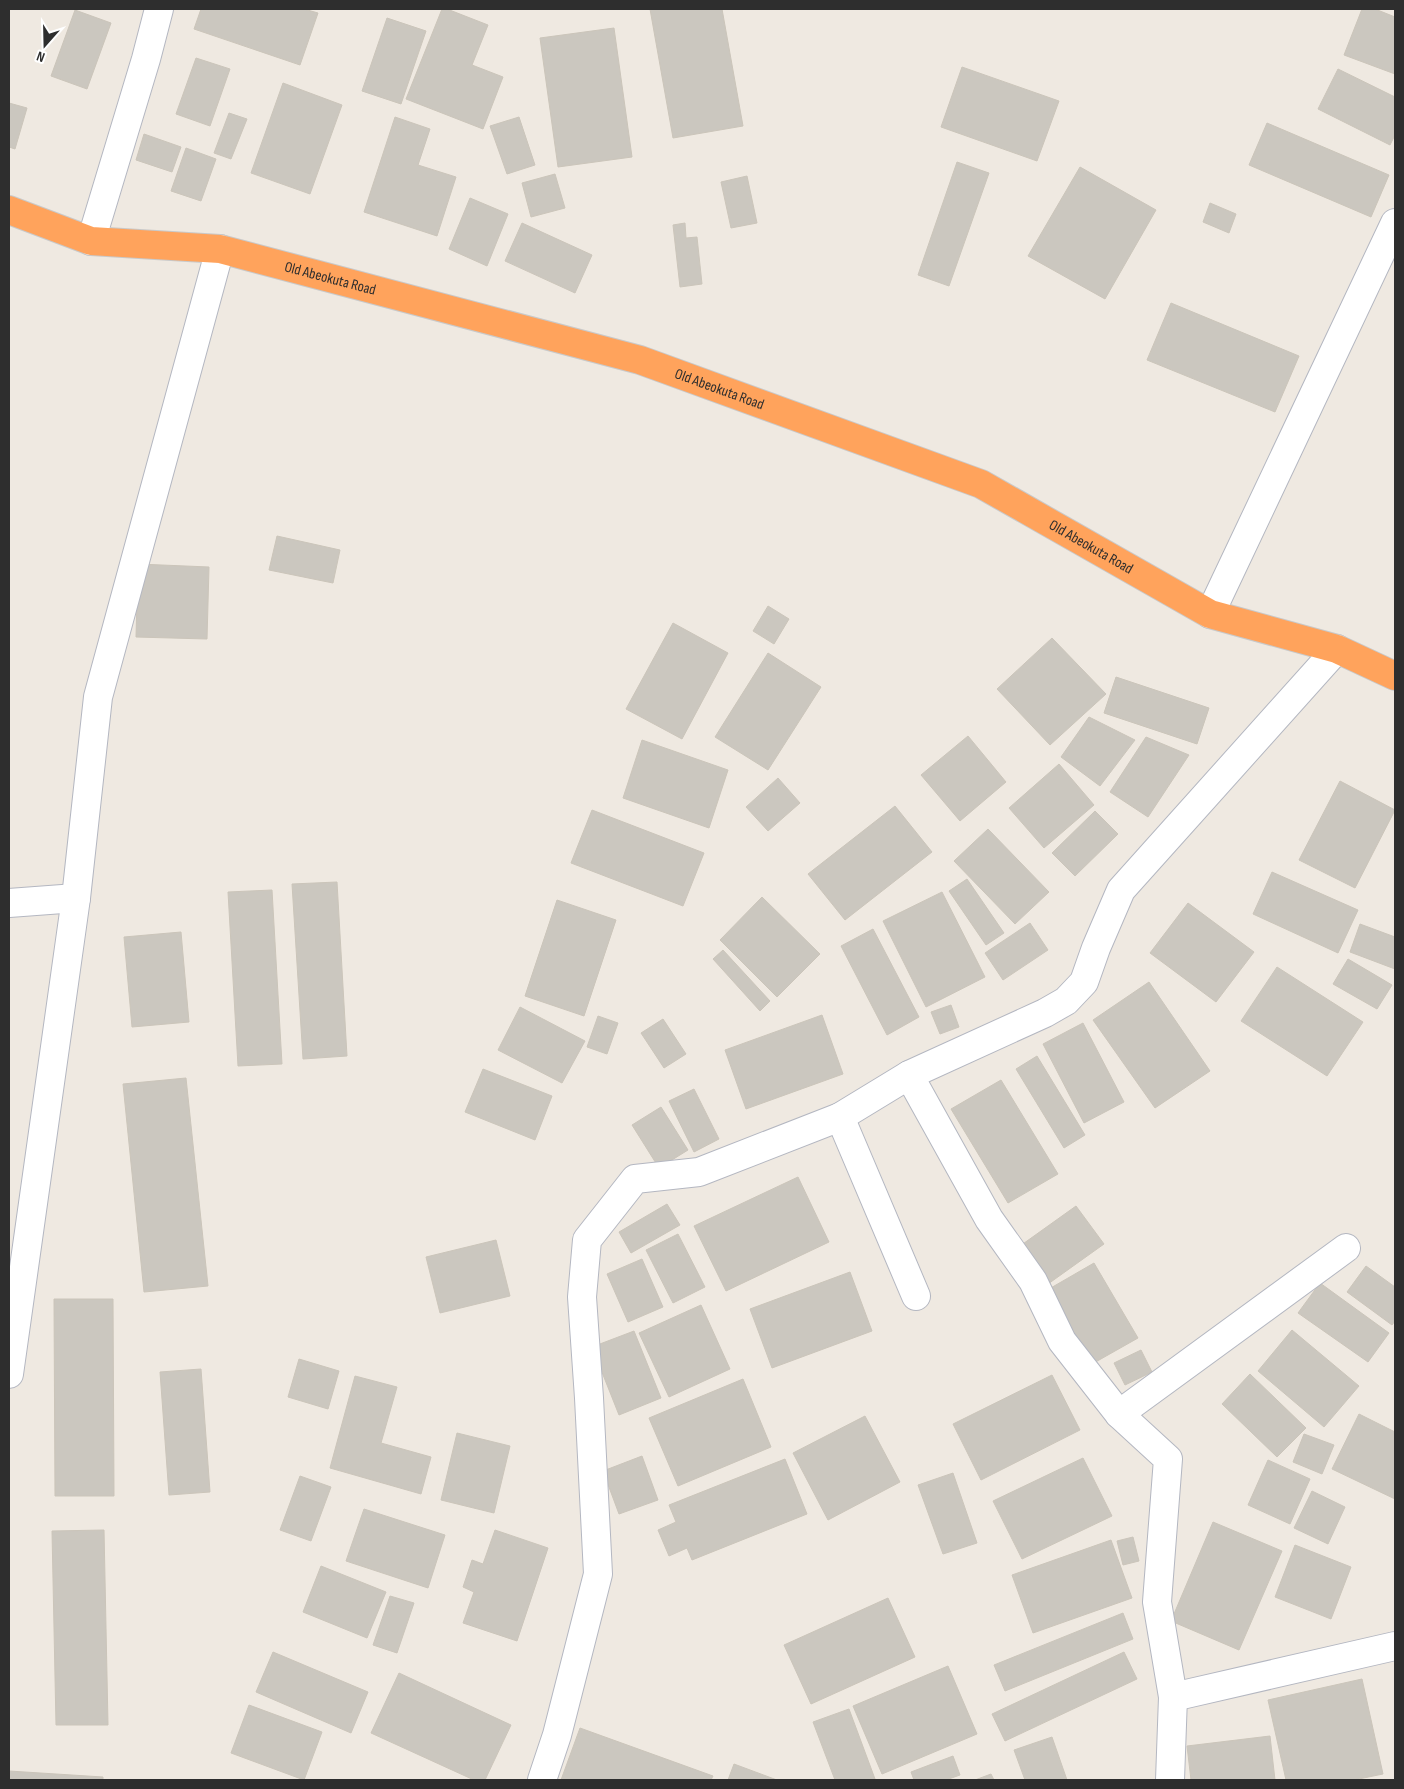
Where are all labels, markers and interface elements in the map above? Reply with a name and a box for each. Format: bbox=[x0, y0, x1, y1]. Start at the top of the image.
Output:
north arrow bbox=[20, 20, 70, 70]
text: N bbox=[34, 47, 47, 66]
street label: Old Abeokuta Road bbox=[282, 257, 378, 300]
street label: Old Abeokuta Road bbox=[672, 364, 767, 414]
street label: Old Abeokuta Road bbox=[1046, 516, 1136, 578]

